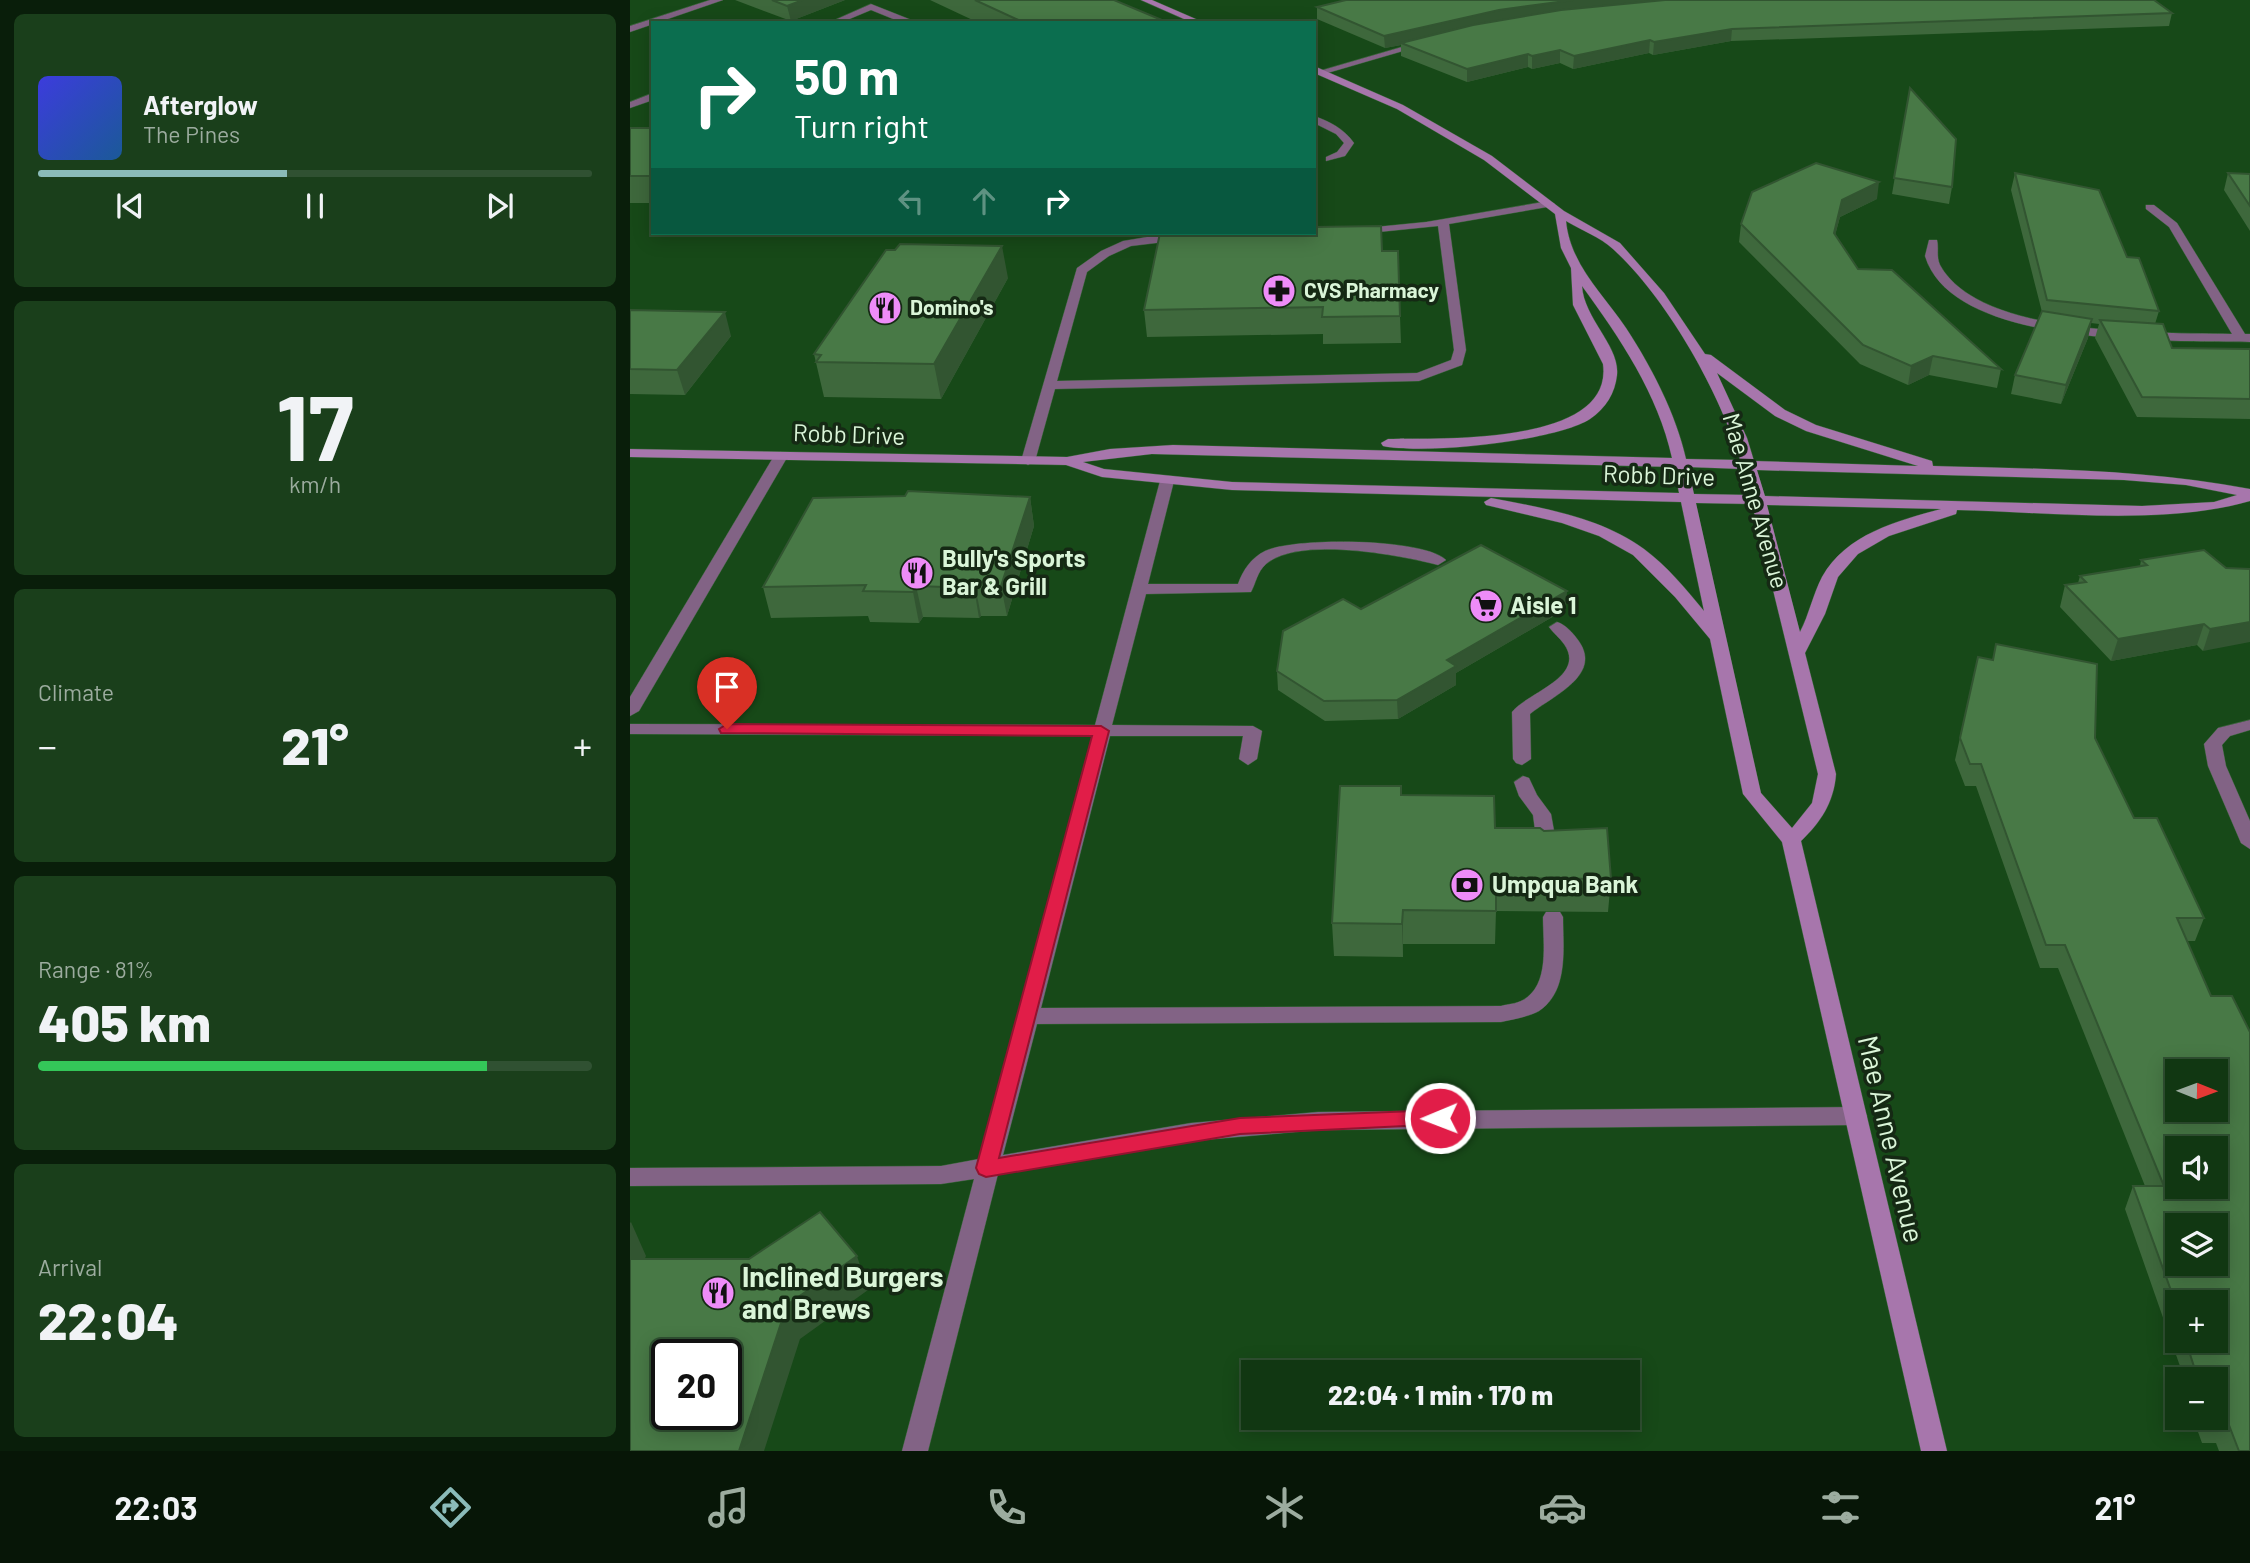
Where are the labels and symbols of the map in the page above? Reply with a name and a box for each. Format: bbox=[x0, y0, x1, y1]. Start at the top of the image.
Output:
pharmacy icon: CVS Pharmacy bbox=[1260, 272, 1298, 310]
place label: CVS Pharmacy bbox=[1304, 277, 1440, 302]
restaurant icon: Domino's bbox=[866, 289, 904, 327]
place label: Domino's bbox=[910, 294, 994, 319]
street label: Mae Anne Avenue bbox=[1718, 410, 1795, 592]
street label: Robb Drive bbox=[793, 417, 906, 450]
street label: Robb Drive bbox=[1603, 458, 1716, 491]
place label: Bully's Sports Bar & Grill bbox=[942, 543, 1086, 600]
restaurant icon: Bully's Sports Bar & Grill bbox=[898, 554, 936, 592]
supermarket icon: Aisle 1 bbox=[1467, 587, 1505, 625]
place label: Aisle 1 bbox=[1510, 590, 1577, 619]
pin bbox=[697, 657, 757, 729]
bank icon: Umpqua Bank bbox=[1448, 866, 1486, 904]
place label: Umpqua Bank bbox=[1492, 869, 1639, 898]
street label: Mae Anne Avenue bbox=[1852, 1032, 1932, 1246]
north arrow bbox=[2165, 1059, 2228, 1122]
position arrow bbox=[1403, 1081, 1477, 1155]
place label: Inclined Burgers and Brews bbox=[742, 1259, 944, 1325]
restaurant icon: Inclined Burgers and Brews bbox=[699, 1274, 737, 1312]
speed limit sign: 20 bbox=[651, 1339, 742, 1430]

